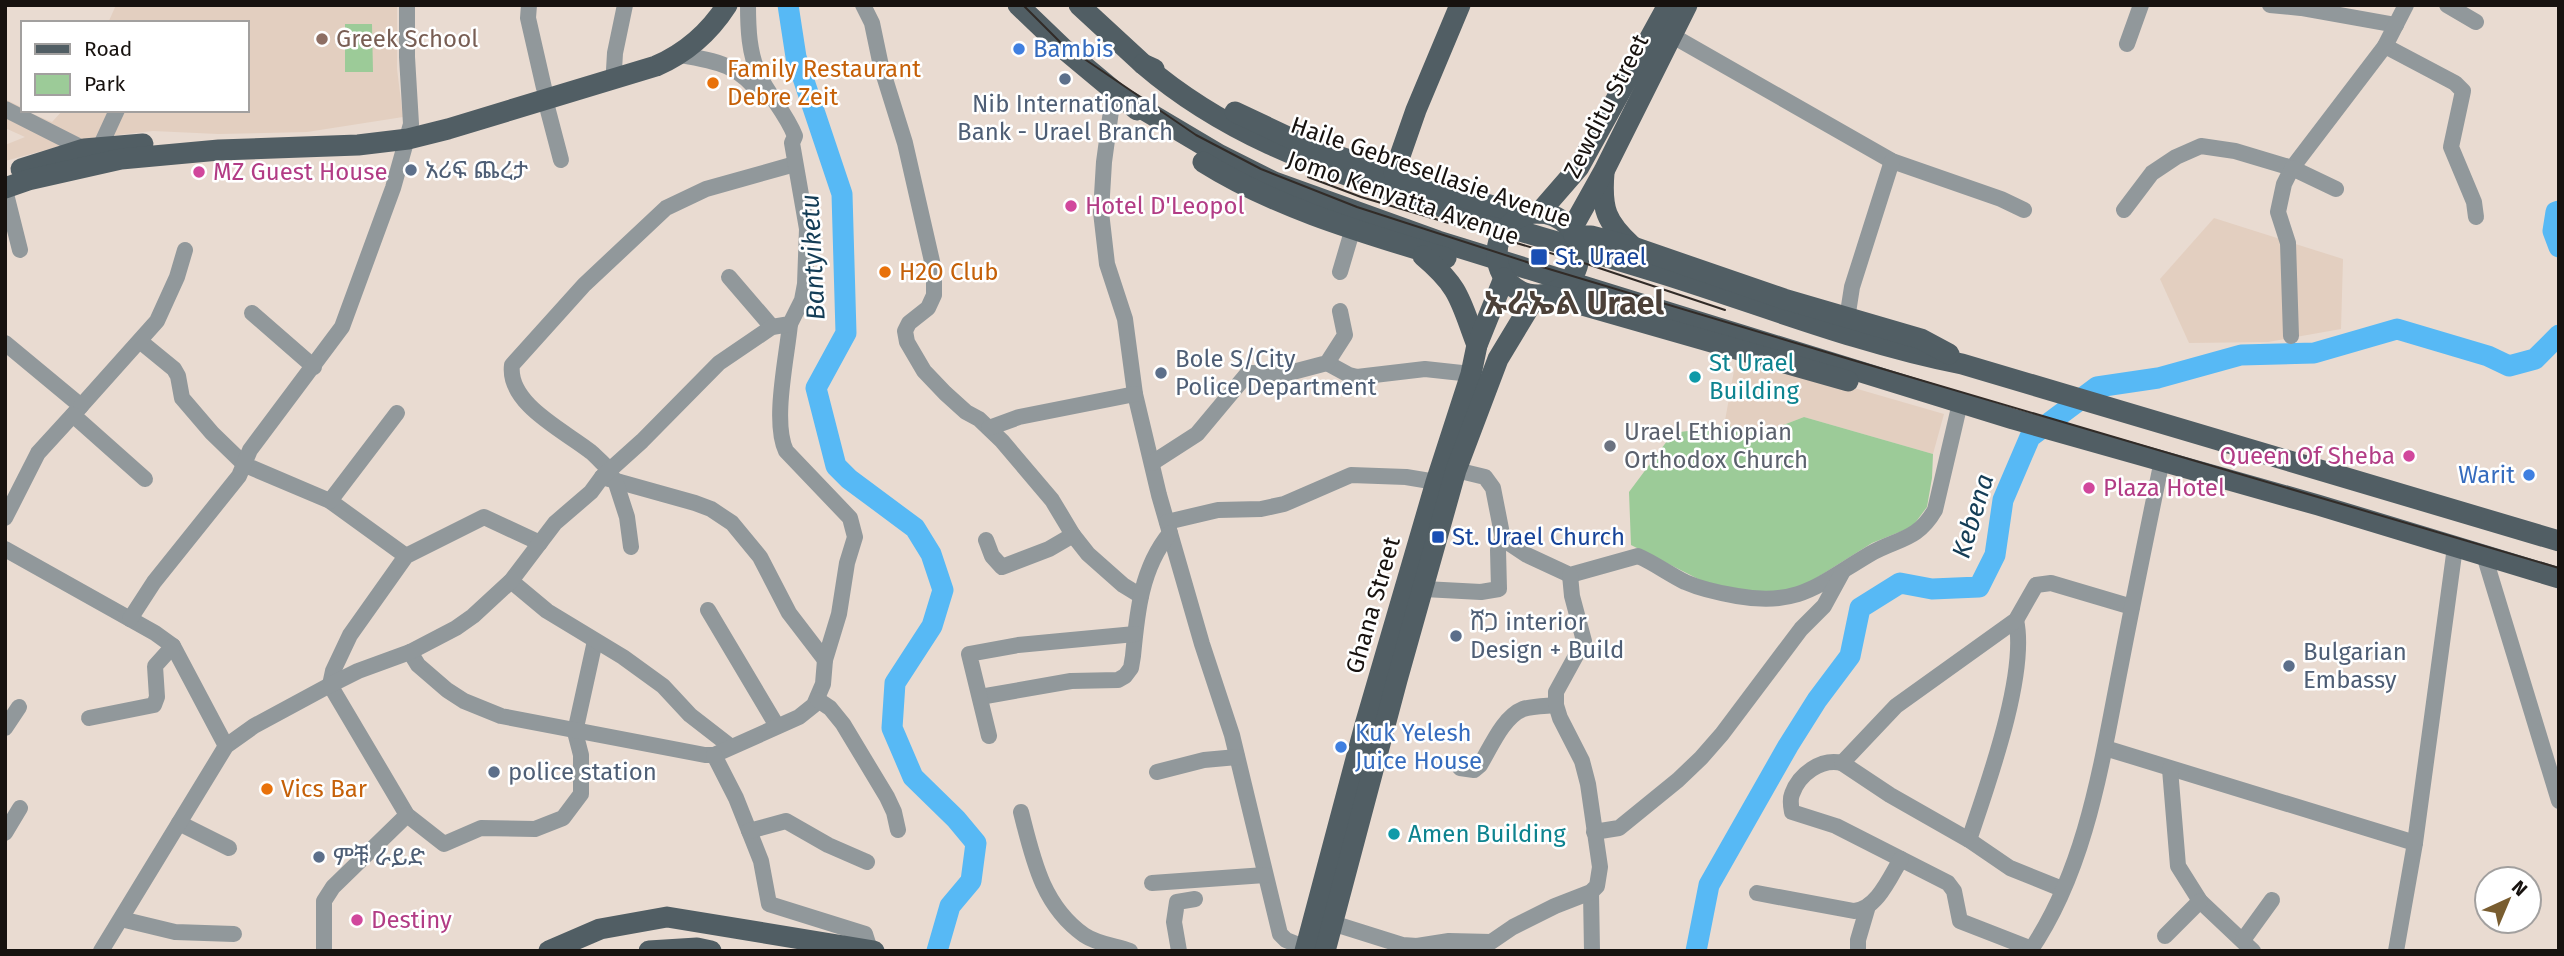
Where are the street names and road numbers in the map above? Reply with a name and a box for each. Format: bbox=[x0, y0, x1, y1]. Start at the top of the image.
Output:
street label: Zewditu Street bbox=[1558, 29, 1654, 183]
street label: Haile Gebresellasie Avenue bbox=[1287, 111, 1575, 233]
street label: Jomo Kenyatta Avenue bbox=[1283, 145, 1523, 251]
street label: Ghana Street bbox=[1340, 533, 1406, 677]

